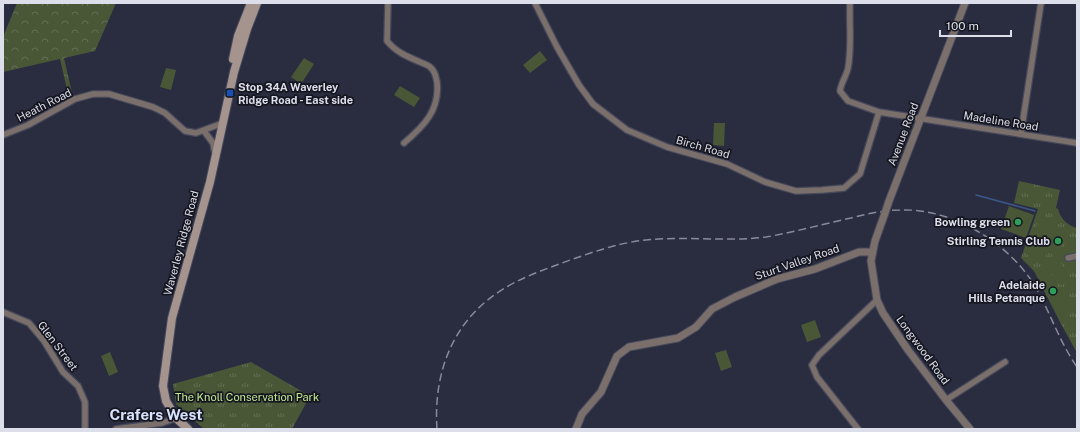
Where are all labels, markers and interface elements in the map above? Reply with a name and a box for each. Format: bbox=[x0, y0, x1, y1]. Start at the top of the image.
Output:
scale bar bbox=[940, 12, 1011, 38]
text: 100 m bbox=[946, 19, 979, 33]
place label: Stop 34A Waverley Ridge Road - East side bbox=[238, 81, 353, 106]
street label: Heath Road bbox=[15, 86, 73, 124]
marker: Stop 34A Waverley Ridge Road - East side bbox=[225, 88, 235, 98]
street label: Avenue Road bbox=[885, 101, 921, 167]
street label: Madeline Road bbox=[963, 109, 1039, 133]
street label: Birch Road bbox=[675, 134, 731, 160]
street label: Waverley Ridge Road bbox=[161, 189, 201, 297]
place label: Bowling green bbox=[934, 216, 1010, 228]
marker: Bowling green bbox=[1013, 217, 1023, 227]
place label: Stirling Tennis Club bbox=[947, 235, 1050, 247]
marker: Stirling Tennis Club bbox=[1053, 236, 1063, 246]
street label: Sturt Valley Road bbox=[753, 242, 841, 282]
place label: Adelaide Hills Petanque bbox=[968, 279, 1045, 304]
marker: Adelaide Hills Petanque bbox=[1048, 286, 1058, 296]
street label: Longwood Road bbox=[894, 313, 952, 387]
street label: Glen Street bbox=[36, 319, 80, 373]
park label: The Knoll Conservation Park bbox=[175, 391, 319, 403]
district label: Crafers West bbox=[109, 406, 203, 423]

